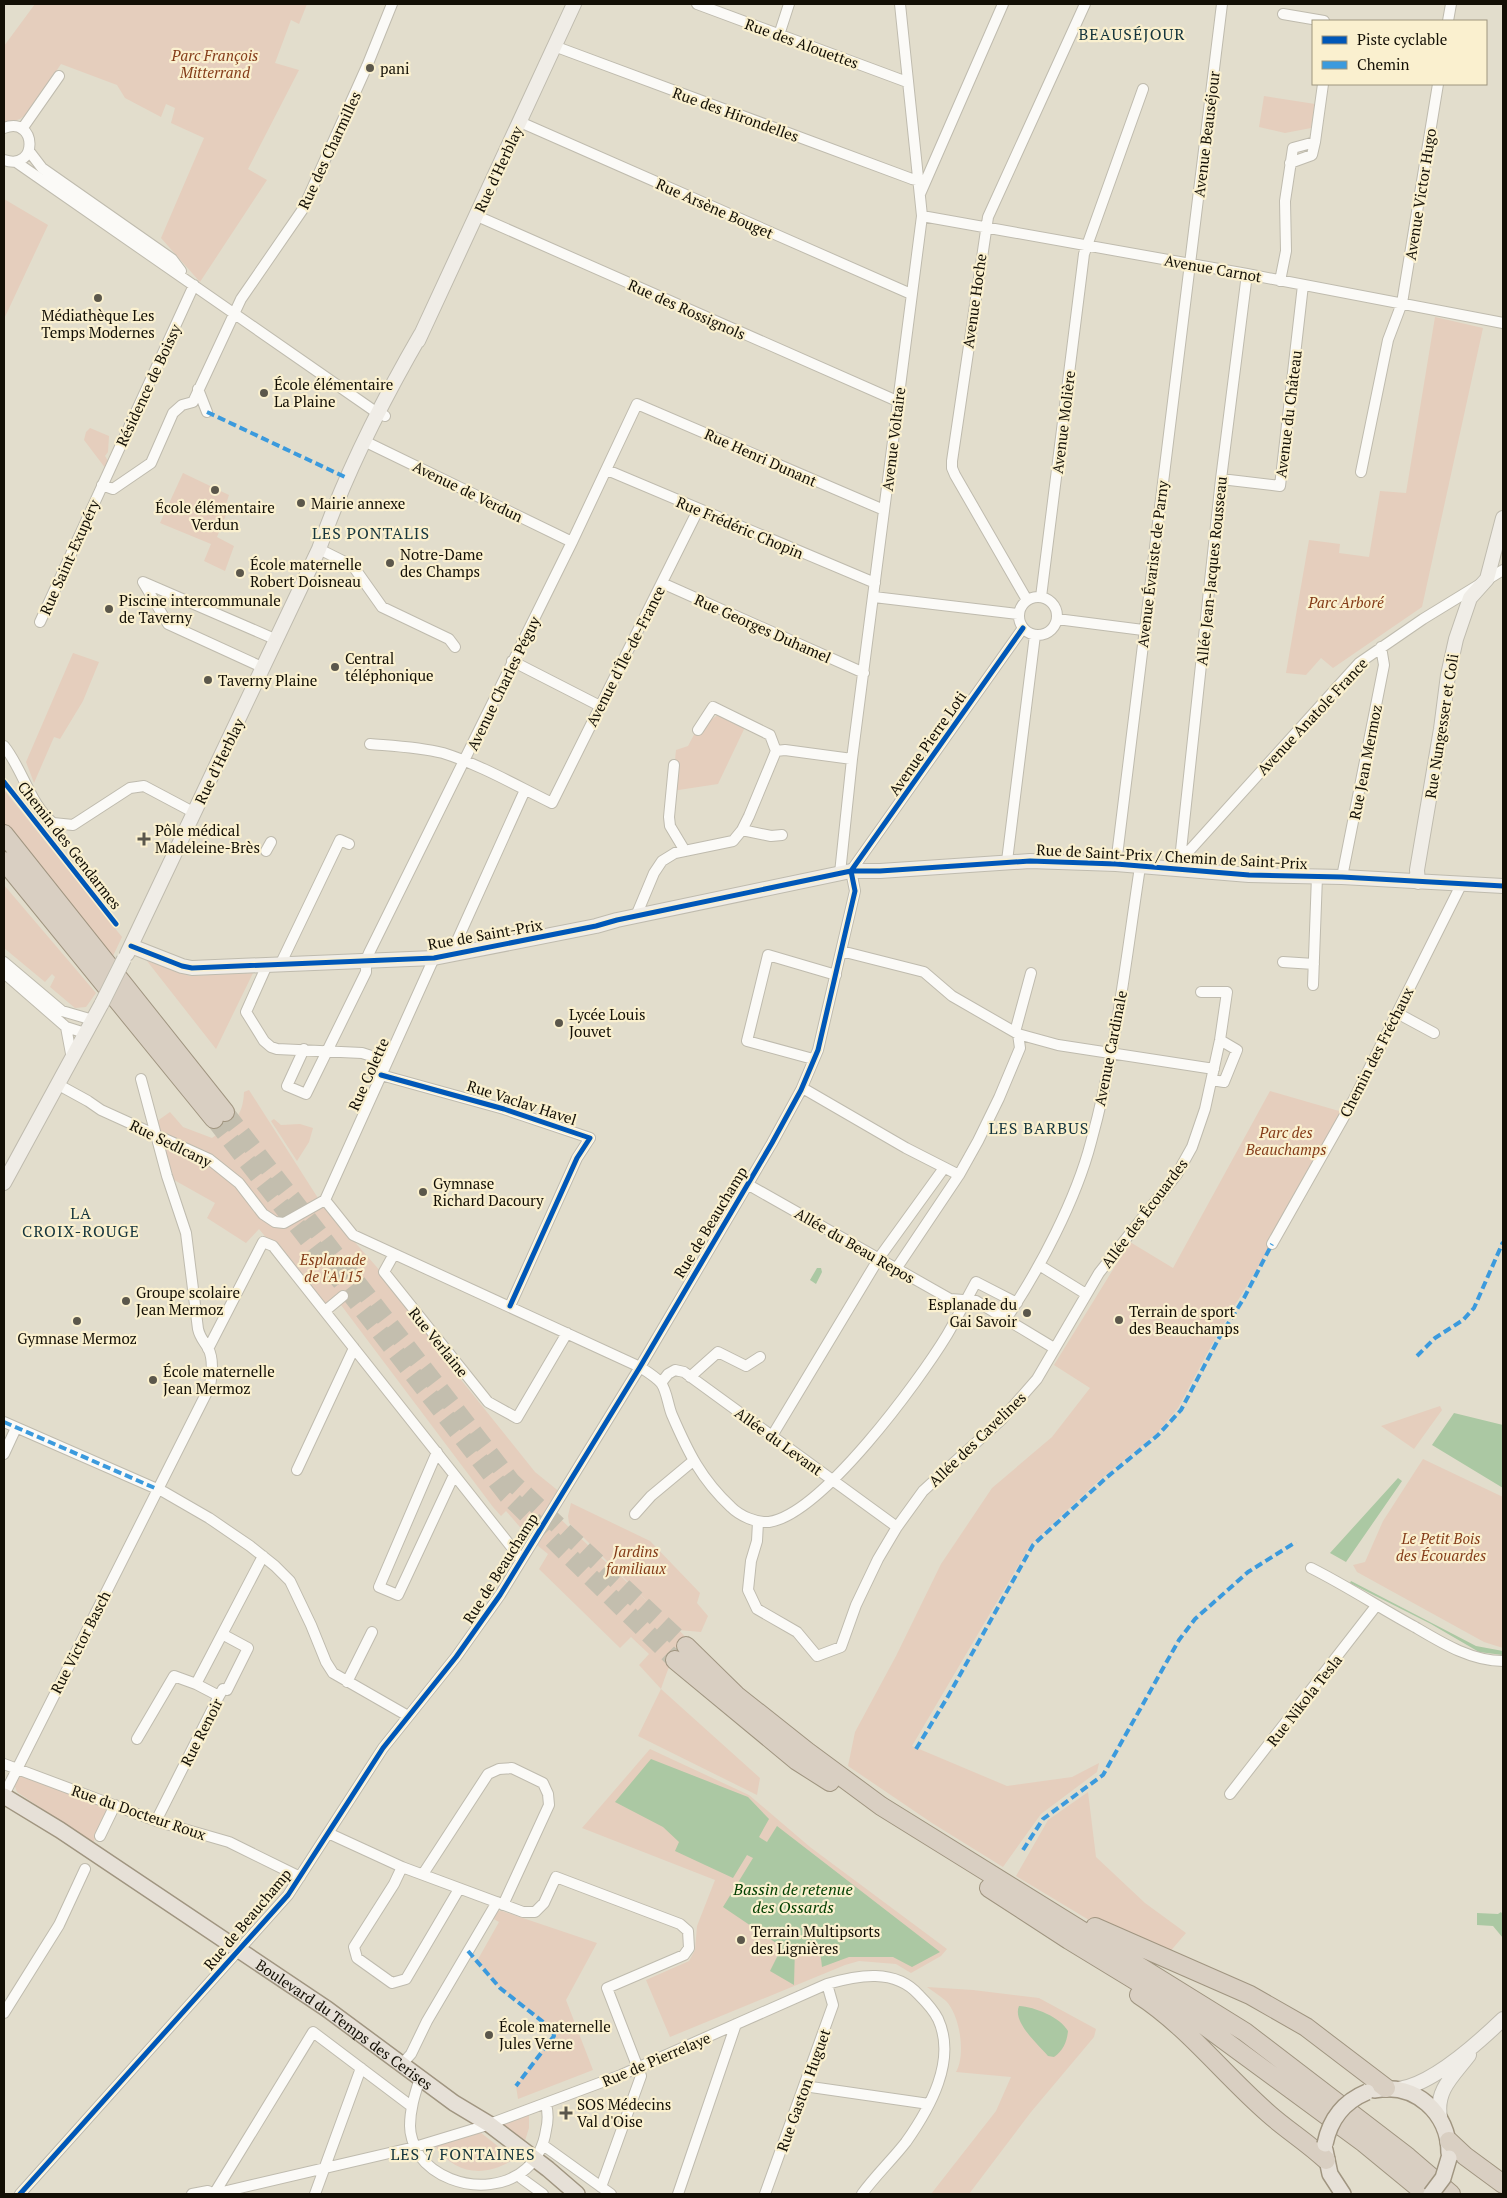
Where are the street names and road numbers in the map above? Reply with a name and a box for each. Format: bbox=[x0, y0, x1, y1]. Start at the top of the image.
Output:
street label: Rue des Alouettes bbox=[742, 13, 862, 73]
street label: Avenue Beauséjour bbox=[1188, 70, 1224, 198]
street label: Rue des Hirondelles bbox=[670, 82, 802, 146]
street label: Rue des Charmilles bbox=[293, 88, 365, 212]
street label: Rue d'Herblay bbox=[469, 122, 527, 215]
street label: Avenue Victor Hugo bbox=[1400, 127, 1440, 261]
street label: Rue Arsène Bouget bbox=[653, 173, 777, 243]
street label: Avenue Carnot bbox=[1163, 250, 1264, 286]
street label: Avenue Hoche bbox=[957, 252, 991, 350]
street label: Rue des Rossignols bbox=[625, 274, 749, 344]
street label: Résidence de Boissy bbox=[111, 320, 185, 449]
street label: Avenue du Château bbox=[1270, 349, 1306, 479]
street label: Avenue Molière bbox=[1047, 369, 1079, 475]
street label: Avenue Voltaire bbox=[877, 386, 909, 492]
street label: Rue Henri Dunant bbox=[702, 423, 821, 491]
street label: Avenue de Verdun bbox=[410, 456, 526, 526]
street label: Allée Jean-Jacques Rousseau bbox=[1191, 475, 1231, 667]
street label: Avenue Évariste de Parny bbox=[1132, 479, 1172, 649]
street label: Rue Frédéric Chopin bbox=[673, 491, 807, 563]
street label: Rue Saint-Exupéry bbox=[35, 496, 104, 618]
street label: Avenue d'Île-de-France bbox=[581, 582, 669, 730]
street label: Rue Georges Duhamel bbox=[692, 589, 834, 667]
street label: Avenue Charles Péguy bbox=[462, 612, 544, 753]
street label: Rue Nungesser et Coli bbox=[1420, 652, 1462, 800]
street label: Avenue Anatole France bbox=[1252, 653, 1372, 779]
street label: Avenue Pierre Loti bbox=[884, 687, 970, 799]
street label: Rue Jean Mermoz bbox=[1344, 703, 1386, 821]
street label: Rue d'Herblay bbox=[190, 714, 249, 807]
street label: Chemin des Gendarmes bbox=[14, 777, 126, 913]
street label: Rue de Saint-Prix / Chemin de Saint-Prix bbox=[1036, 839, 1308, 873]
street label: Rue de Saint-Prix bbox=[426, 914, 544, 954]
street label: Chemin des Fréchaux bbox=[1335, 983, 1418, 1120]
street label: Avenue Cardinale bbox=[1089, 989, 1131, 1107]
street label: Rue Colette bbox=[343, 1034, 393, 1114]
street label: Rue Vaclav Havel bbox=[465, 1075, 579, 1129]
street label: Rue Sedlcany bbox=[127, 1115, 216, 1172]
street label: Allée des Écouardes bbox=[1096, 1154, 1192, 1272]
street label: Rue de Beauchamp bbox=[669, 1163, 751, 1281]
street label: Allée du Beau Repos bbox=[791, 1203, 919, 1287]
street label: Rue Verlaine bbox=[405, 1303, 473, 1381]
street label: Allée des Cavelines bbox=[924, 1387, 1030, 1491]
street label: Allée du Levant bbox=[731, 1402, 827, 1480]
street label: Rue de Beauchamp bbox=[458, 1509, 542, 1627]
street label: Rue Victor Basch bbox=[45, 1587, 115, 1697]
street label: Rue Nikola Tesla bbox=[1262, 1650, 1346, 1750]
street label: Rue Renoir bbox=[175, 1694, 227, 1769]
street label: Rue du Docteur Roux bbox=[69, 1780, 209, 1844]
street label: Rue de Beauchamp bbox=[199, 1864, 295, 1974]
street label: Boulevard du Temps des Cerises bbox=[252, 1954, 437, 2094]
street label: Rue Gaston Huguet bbox=[771, 2025, 835, 2154]
street label: Rue de Pierrelaye bbox=[599, 2027, 713, 2091]

